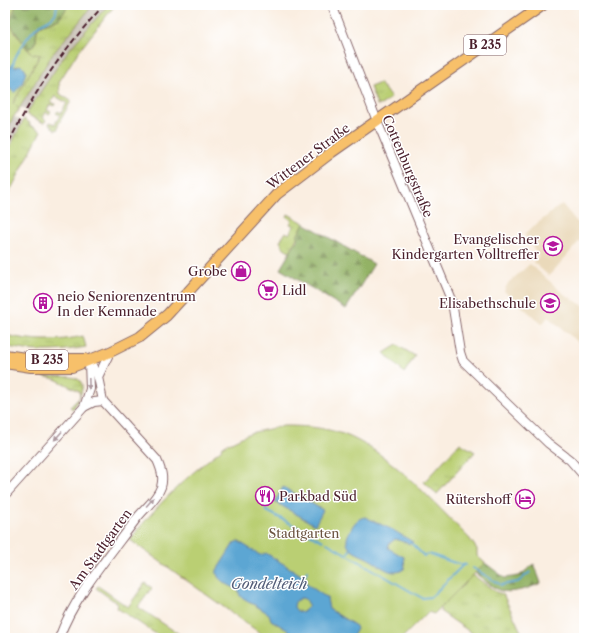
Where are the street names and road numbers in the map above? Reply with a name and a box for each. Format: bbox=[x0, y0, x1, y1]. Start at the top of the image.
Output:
road number: B 235 bbox=[464, 35, 506, 55]
street label: Cottenburgstraße bbox=[379, 112, 437, 220]
street label: Wittener Straße bbox=[263, 120, 353, 193]
road number: B 235 bbox=[26, 350, 68, 370]
street label: Am Stadtgarten bbox=[65, 505, 135, 593]

